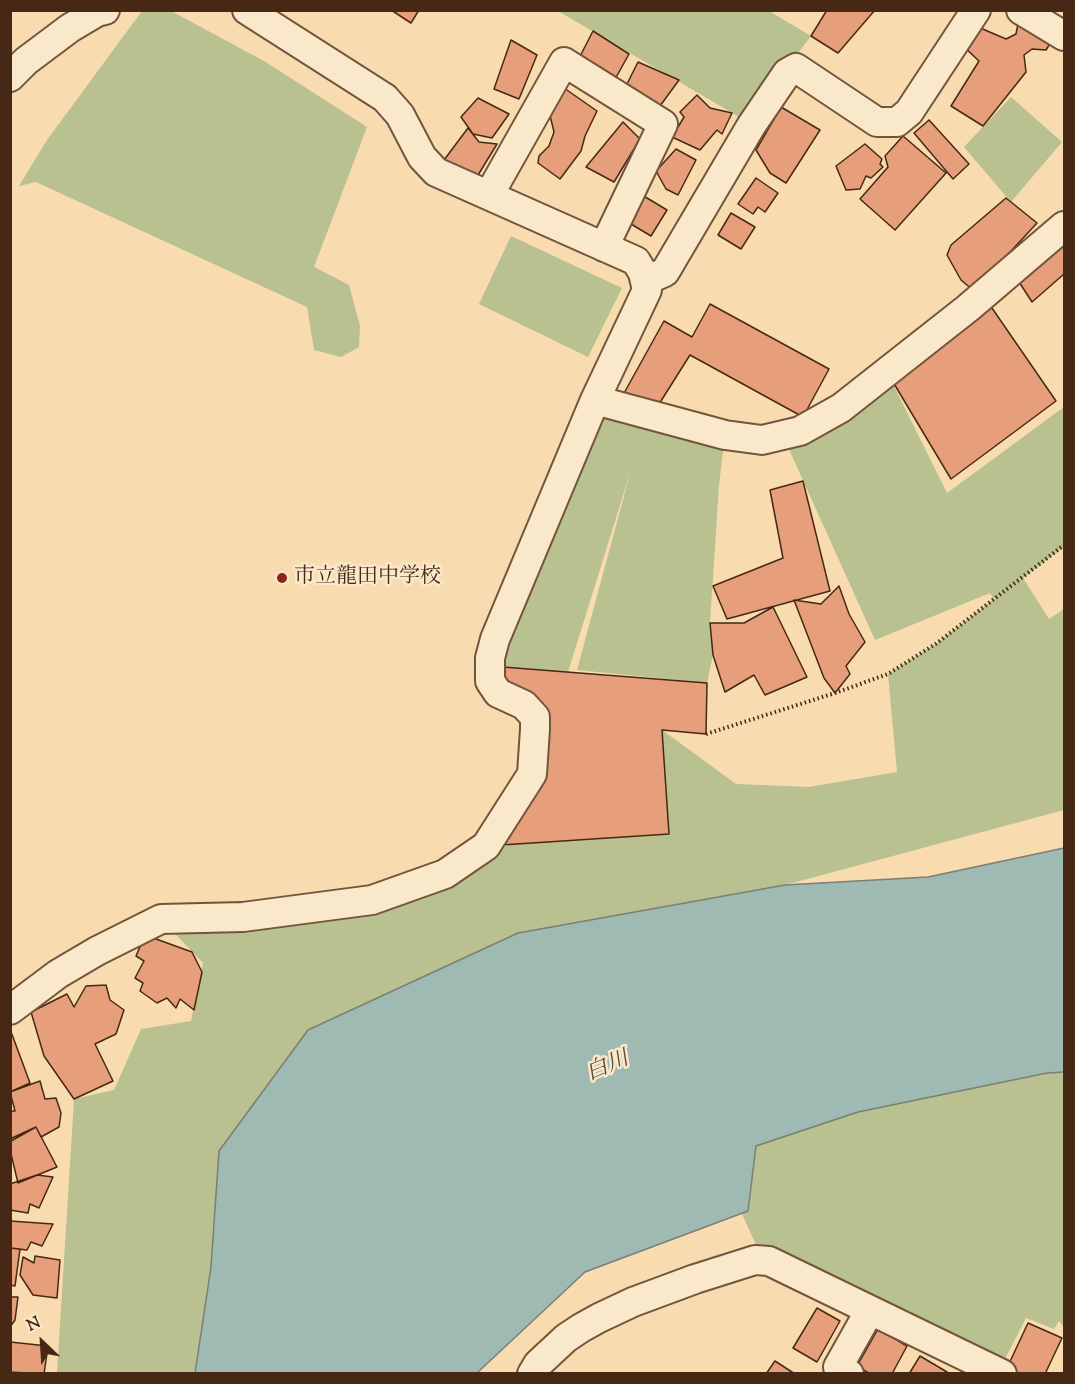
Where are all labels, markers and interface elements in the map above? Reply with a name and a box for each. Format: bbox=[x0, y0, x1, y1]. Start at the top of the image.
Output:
place label: 市立龍田中学校 bbox=[294, 565, 441, 591]
marker: 市立龍田中学校 bbox=[275, 571, 289, 585]
water label: 白川 bbox=[583, 1047, 633, 1089]
north arrow bbox=[12, 1312, 72, 1372]
text: N bbox=[24, 1312, 45, 1338]

